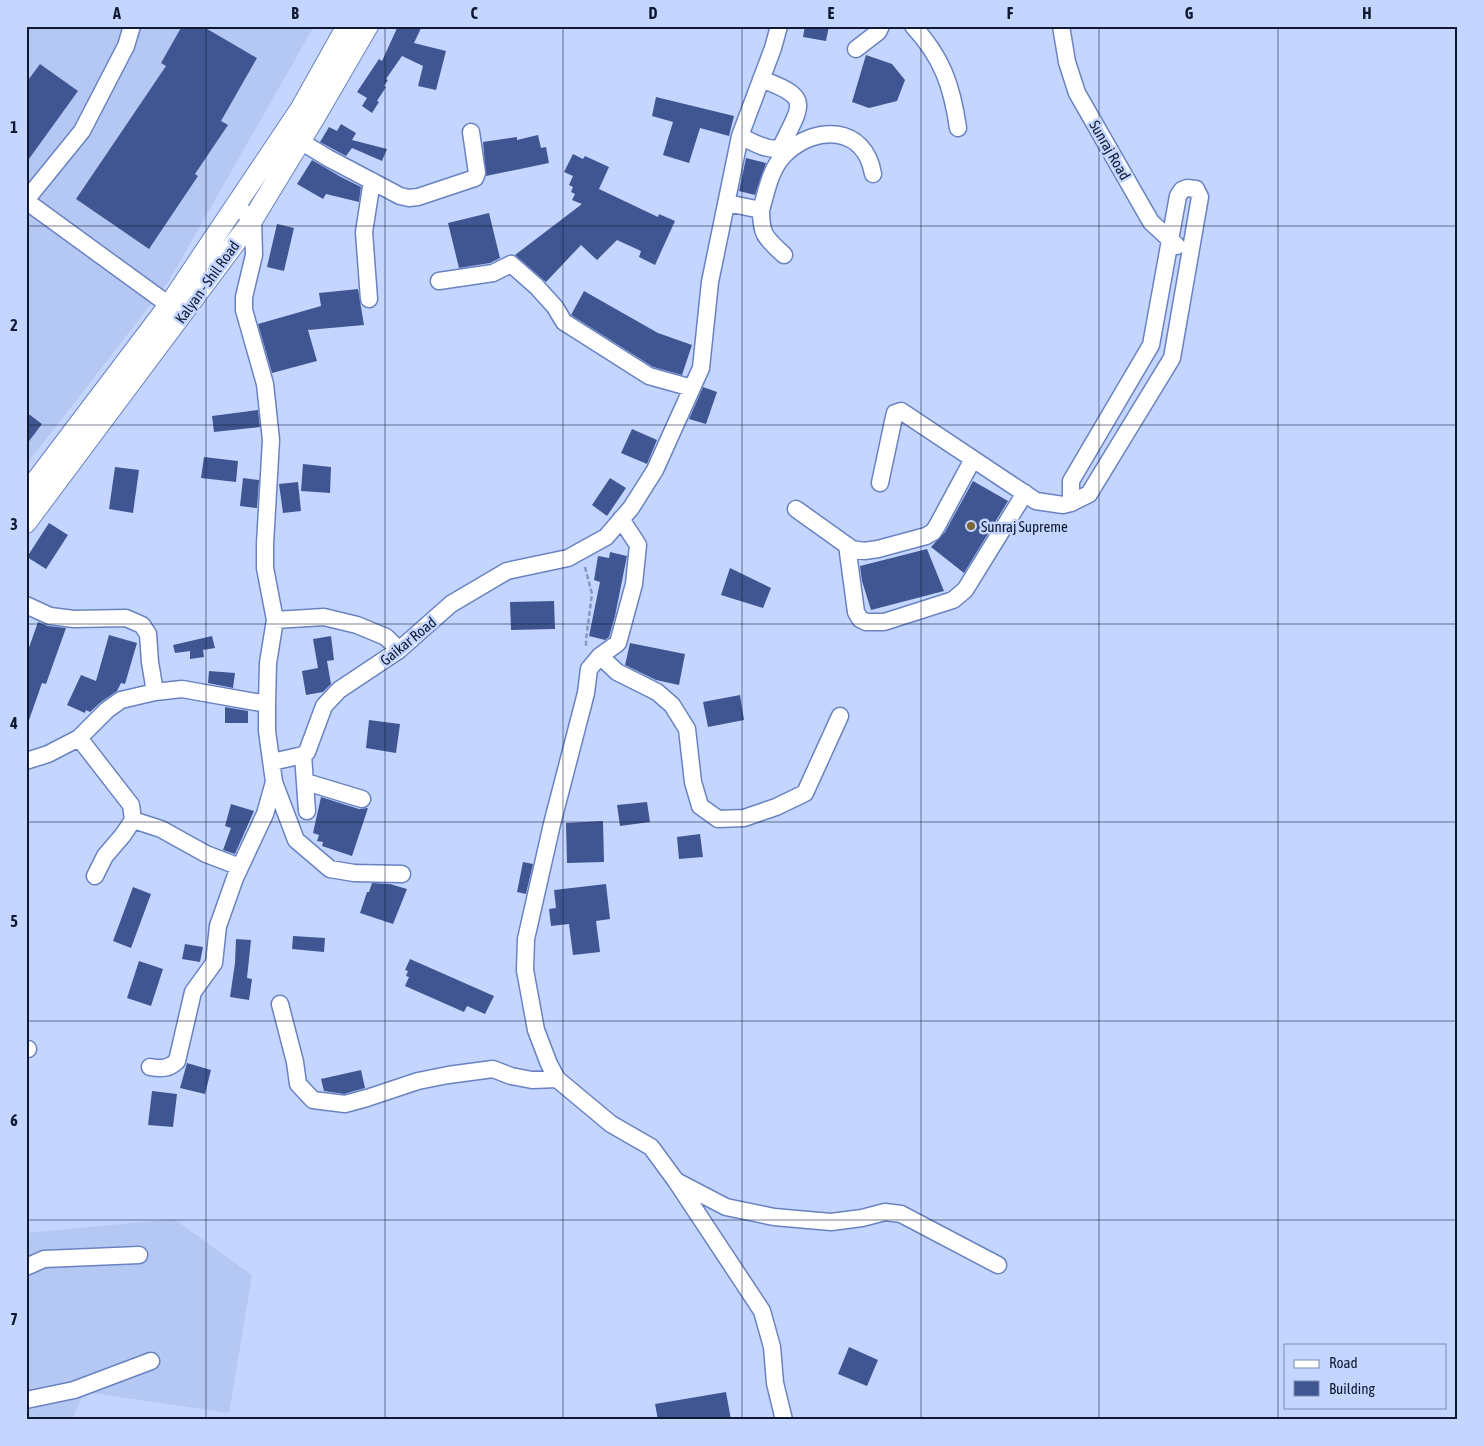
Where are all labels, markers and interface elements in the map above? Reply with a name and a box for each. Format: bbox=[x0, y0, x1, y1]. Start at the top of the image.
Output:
text: A bbox=[112, 4, 121, 22]
text: B bbox=[291, 4, 299, 22]
text: C bbox=[470, 4, 478, 22]
text: D bbox=[649, 4, 658, 22]
text: E bbox=[828, 4, 835, 22]
text: F bbox=[1007, 4, 1014, 22]
text: G bbox=[1185, 4, 1194, 22]
text: H bbox=[1362, 4, 1372, 22]
street label: Sunraj Road bbox=[1086, 117, 1134, 183]
text: 1 bbox=[10, 118, 18, 136]
street label: Kalyan - Shil Road bbox=[171, 237, 243, 327]
text: 2 bbox=[10, 316, 18, 334]
text: 3 bbox=[10, 515, 18, 533]
place label: Sunraj Supreme bbox=[981, 518, 1068, 535]
marker: Sunraj Supreme bbox=[965, 520, 977, 532]
street label: Gaikar Road bbox=[377, 613, 439, 669]
text: 4 bbox=[9, 714, 18, 732]
text: 5 bbox=[10, 912, 18, 930]
text: 6 bbox=[10, 1111, 18, 1129]
text: 7 bbox=[10, 1310, 18, 1328]
legend bbox=[1284, 1344, 1446, 1408]
text: Road bbox=[1329, 1354, 1358, 1371]
text: Building bbox=[1329, 1380, 1375, 1397]

